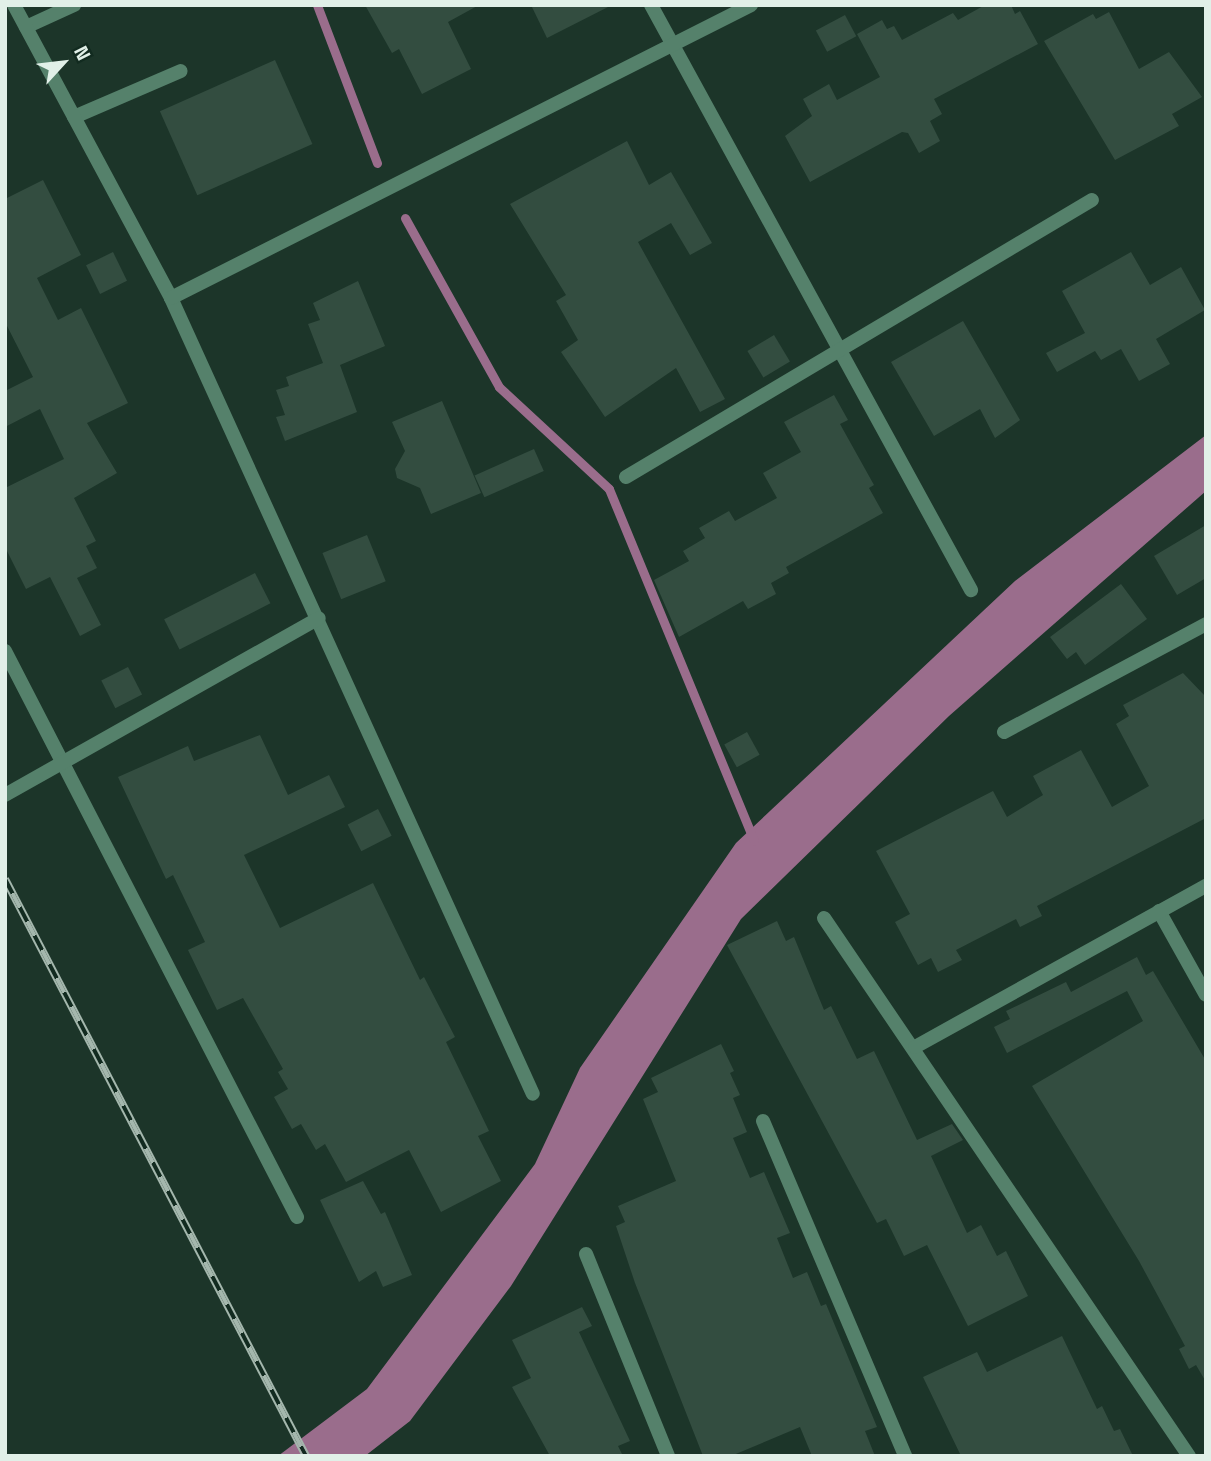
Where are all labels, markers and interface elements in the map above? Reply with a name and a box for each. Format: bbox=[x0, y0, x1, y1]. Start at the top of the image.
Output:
north arrow bbox=[28, 28, 98, 98]
text: N bbox=[68, 42, 96, 65]

